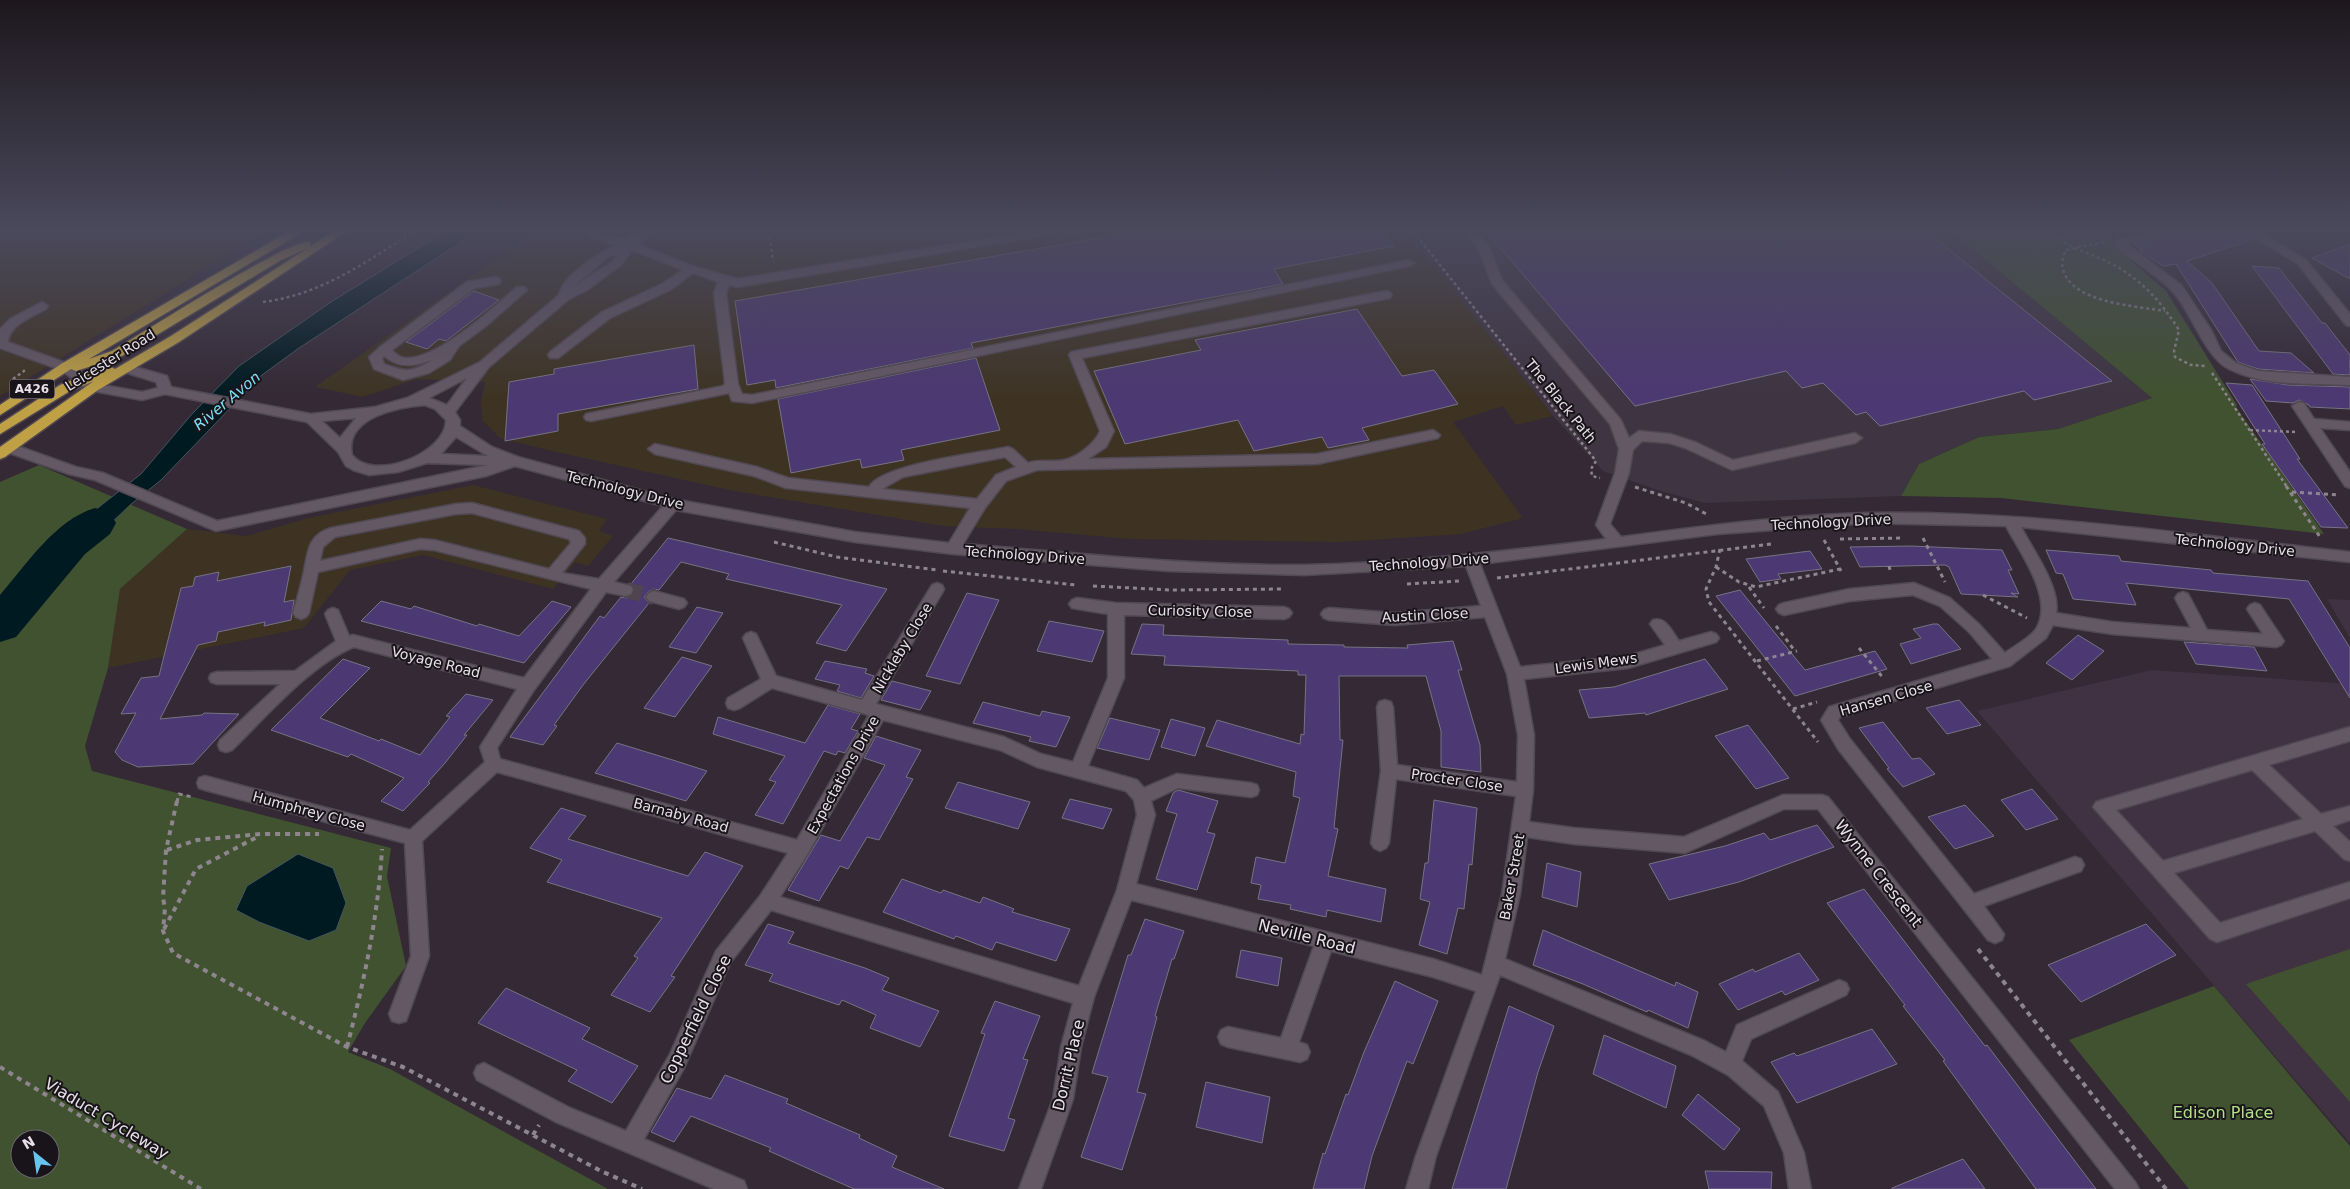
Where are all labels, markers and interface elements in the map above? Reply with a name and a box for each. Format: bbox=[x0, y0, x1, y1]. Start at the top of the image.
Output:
street label: Leicester Road bbox=[62, 326, 158, 394]
street label: The Black Path bbox=[1522, 355, 1600, 446]
water label: River Avon bbox=[190, 368, 264, 434]
road number: A426 bbox=[10, 379, 54, 398]
street label: Technology Drive bbox=[564, 467, 685, 512]
street label: Technology Drive bbox=[1770, 511, 1891, 533]
street label: Technology Drive bbox=[2173, 531, 2296, 559]
street label: Technology Drive bbox=[963, 543, 1086, 567]
street label: Technology Drive bbox=[1367, 550, 1490, 574]
street label: Nickleby Close bbox=[869, 600, 935, 696]
street label: Curiosity Close bbox=[1148, 602, 1252, 620]
street label: Austin Close bbox=[1381, 605, 1469, 625]
street label: Voyage Road bbox=[390, 643, 482, 681]
street label: Lewis Mews bbox=[1554, 649, 1638, 677]
street label: Hansen Close bbox=[1838, 677, 1934, 719]
street label: Expectations Drive bbox=[804, 713, 882, 837]
street label: Procter Close bbox=[1410, 766, 1504, 794]
street label: Humphrey Close bbox=[251, 788, 367, 834]
street label: Barnaby Road bbox=[632, 795, 730, 835]
street label: Wynne Crescent bbox=[1831, 816, 1926, 931]
street label: Baker Street bbox=[1497, 832, 1528, 921]
street label: Neville Road bbox=[1256, 915, 1358, 958]
street label: Copperfield Close bbox=[656, 952, 735, 1087]
street label: Dorrit Place bbox=[1049, 1018, 1088, 1113]
street label: Viaduct Cycleway bbox=[41, 1074, 172, 1163]
park label: Edison Place bbox=[2173, 1103, 2273, 1122]
north arrow bbox=[10, 1129, 60, 1179]
text: N bbox=[19, 1133, 38, 1153]

